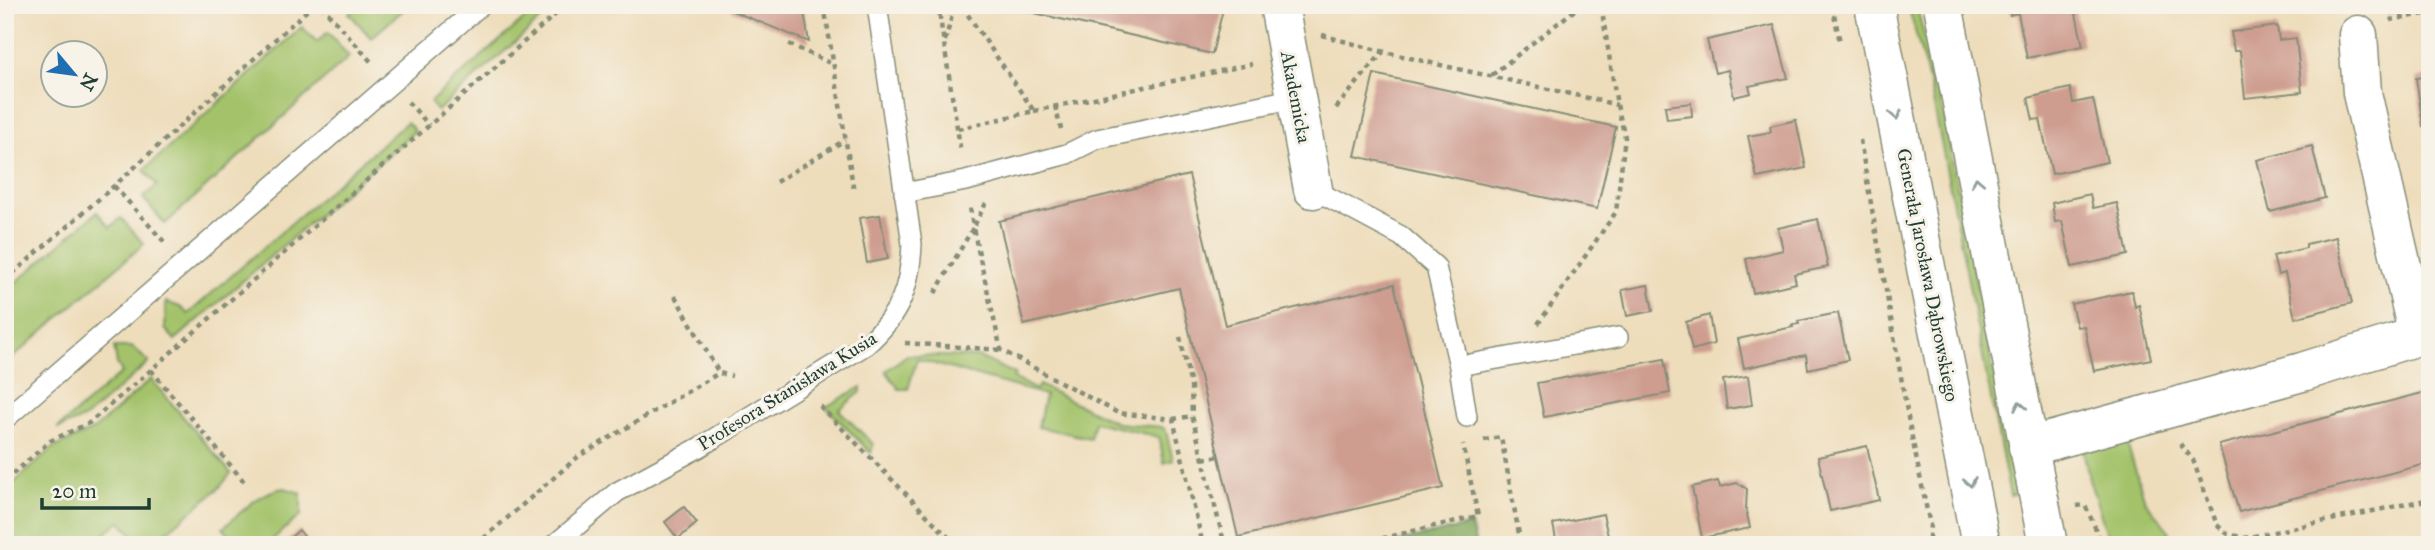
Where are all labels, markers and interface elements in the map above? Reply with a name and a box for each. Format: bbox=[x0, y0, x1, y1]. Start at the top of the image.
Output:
north arrow bbox=[38, 38, 108, 108]
street label: Akademicka bbox=[1276, 48, 1316, 146]
text: N bbox=[74, 69, 102, 95]
one-way arrow bbox=[1888, 109, 1903, 121]
street label: Generała Jarosława Dąbrowskiego bbox=[1891, 146, 1964, 404]
one-way arrow bbox=[1970, 176, 1985, 188]
street label: Profesora Stanisława Kusia bbox=[693, 326, 882, 455]
one-way arrow bbox=[2013, 400, 2028, 412]
scale bar bbox=[42, 466, 149, 510]
one-way arrow bbox=[1961, 476, 1976, 488]
text: 20 m bbox=[52, 478, 97, 504]

